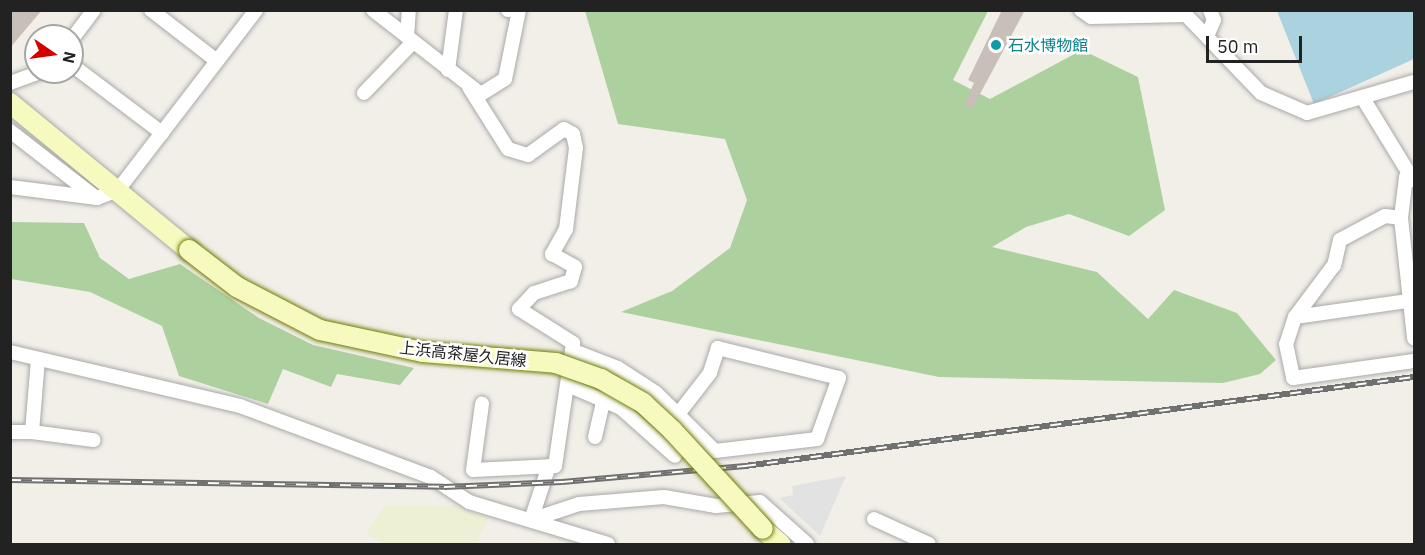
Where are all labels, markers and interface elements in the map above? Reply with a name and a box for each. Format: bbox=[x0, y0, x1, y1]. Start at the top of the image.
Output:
north arrow bbox=[24, 24, 84, 84]
scale bar bbox=[1209, 24, 1305, 62]
place label: 石水博物館 bbox=[1008, 35, 1088, 55]
text: 50 m bbox=[1217, 35, 1259, 58]
marker: 石水博物館 bbox=[989, 38, 1003, 52]
text: N bbox=[59, 50, 81, 65]
street label: 上浜高茶屋久居線 bbox=[398, 338, 528, 370]

